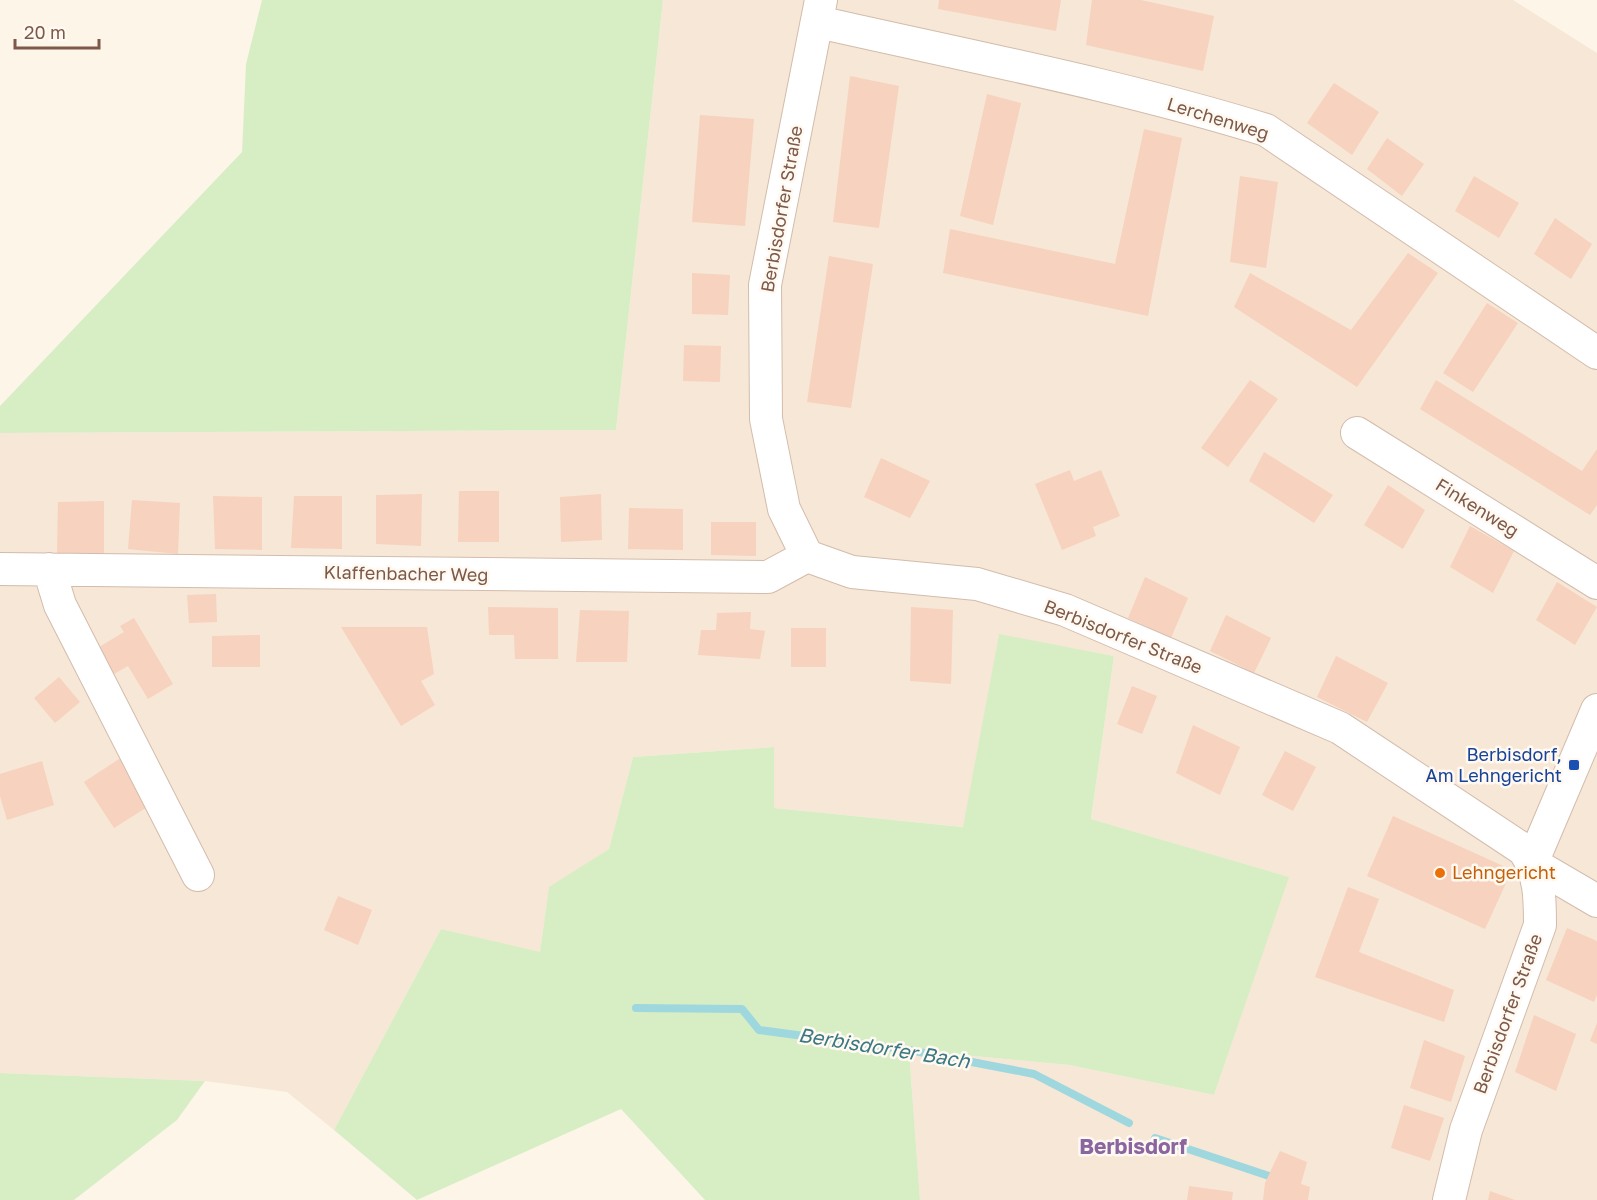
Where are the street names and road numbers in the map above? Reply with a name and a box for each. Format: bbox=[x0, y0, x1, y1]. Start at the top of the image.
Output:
street label: Lerchenweg bbox=[1165, 92, 1272, 144]
street label: Berbisdorfer Straße bbox=[756, 124, 807, 294]
street label: Finkenweg bbox=[1432, 473, 1523, 541]
street label: Klaffenbacher Weg bbox=[323, 561, 489, 585]
street label: Berbisdorfer Straße bbox=[1041, 594, 1206, 678]
street label: Berbisdorfer Straße bbox=[1468, 931, 1546, 1097]

